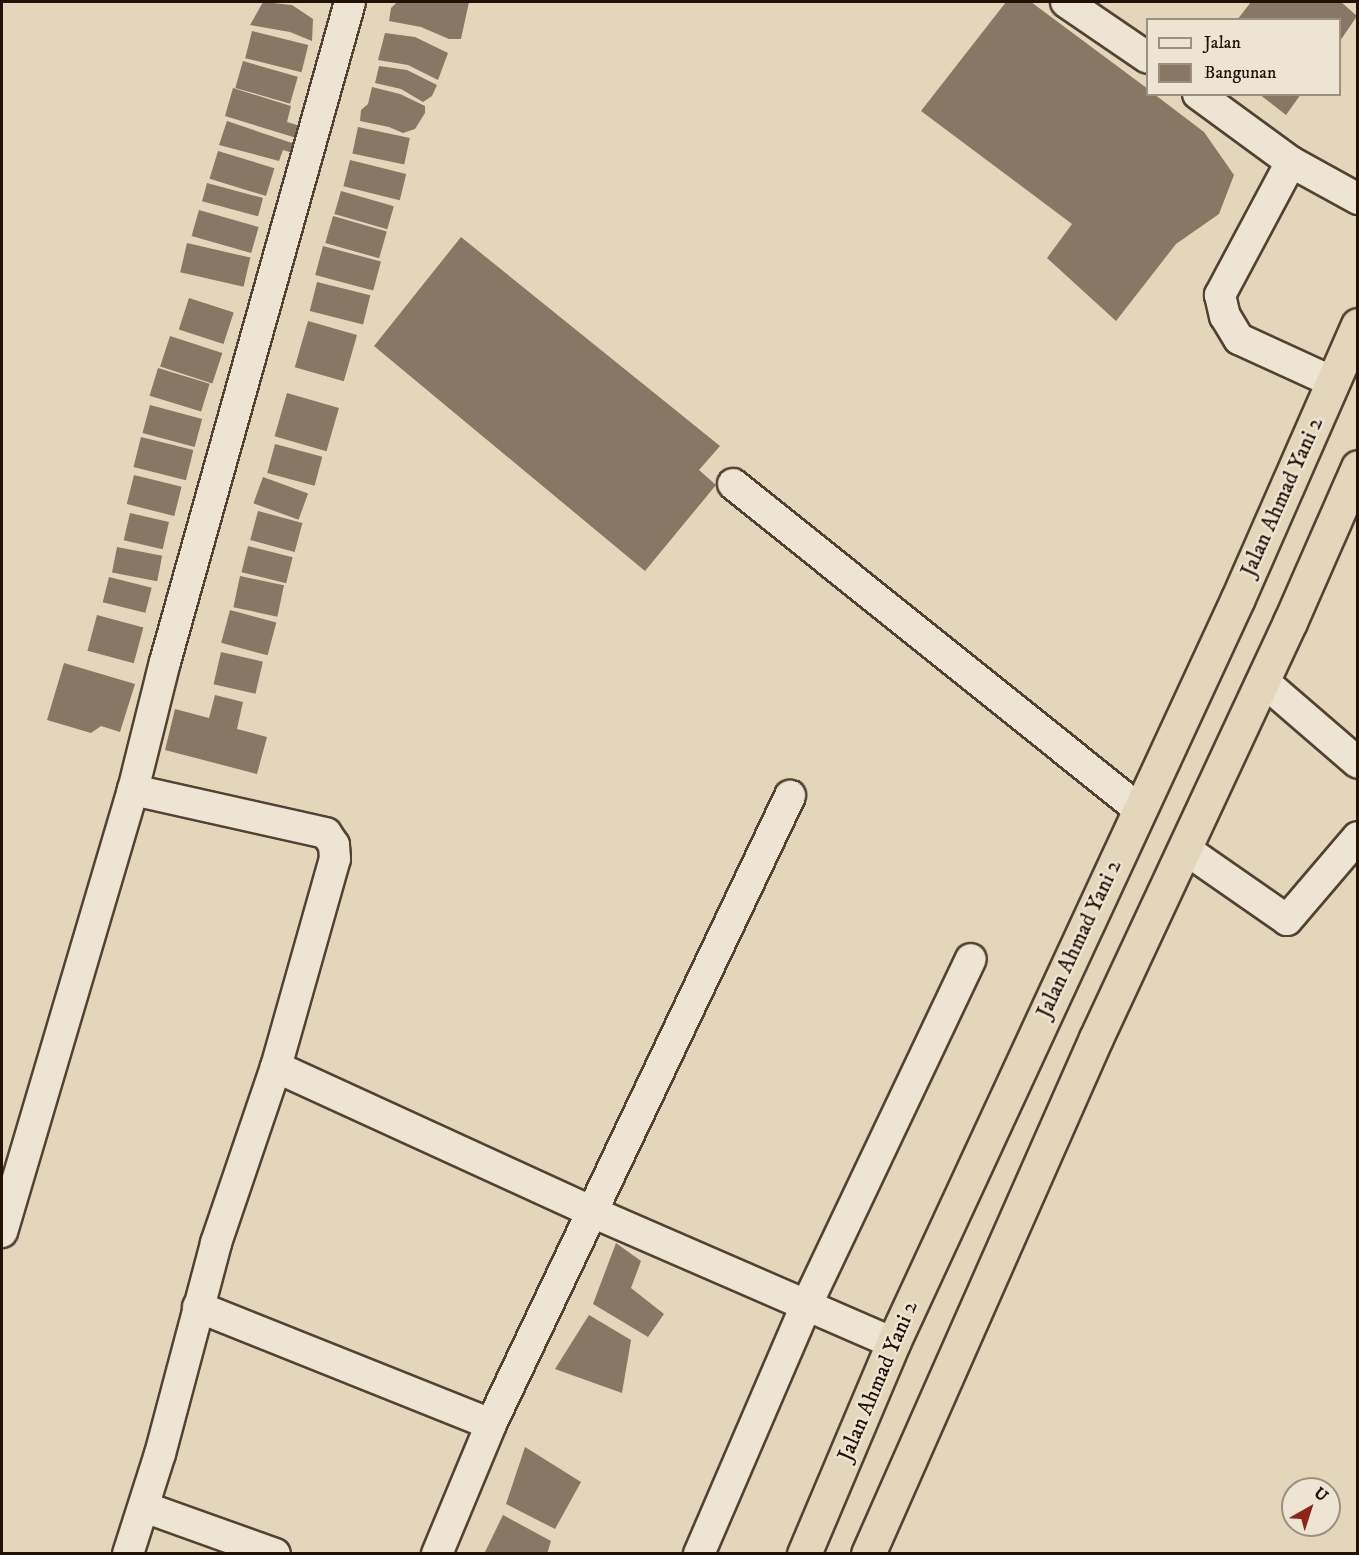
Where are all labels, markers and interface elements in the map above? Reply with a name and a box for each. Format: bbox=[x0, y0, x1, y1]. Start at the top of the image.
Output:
legend bbox=[1146, 18, 1341, 96]
text: Jalan bbox=[1204, 32, 1241, 54]
text: Bangunan bbox=[1204, 62, 1276, 84]
street label: Jalan Ahmad Yani 2 bbox=[1235, 413, 1329, 581]
street label: Jalan Ahmad Yani 2 bbox=[1031, 856, 1127, 1022]
street label: Jalan Ahmad Yani 2 bbox=[832, 1297, 924, 1465]
north arrow bbox=[1281, 1477, 1341, 1537]
text: U bbox=[1310, 1483, 1332, 1506]

